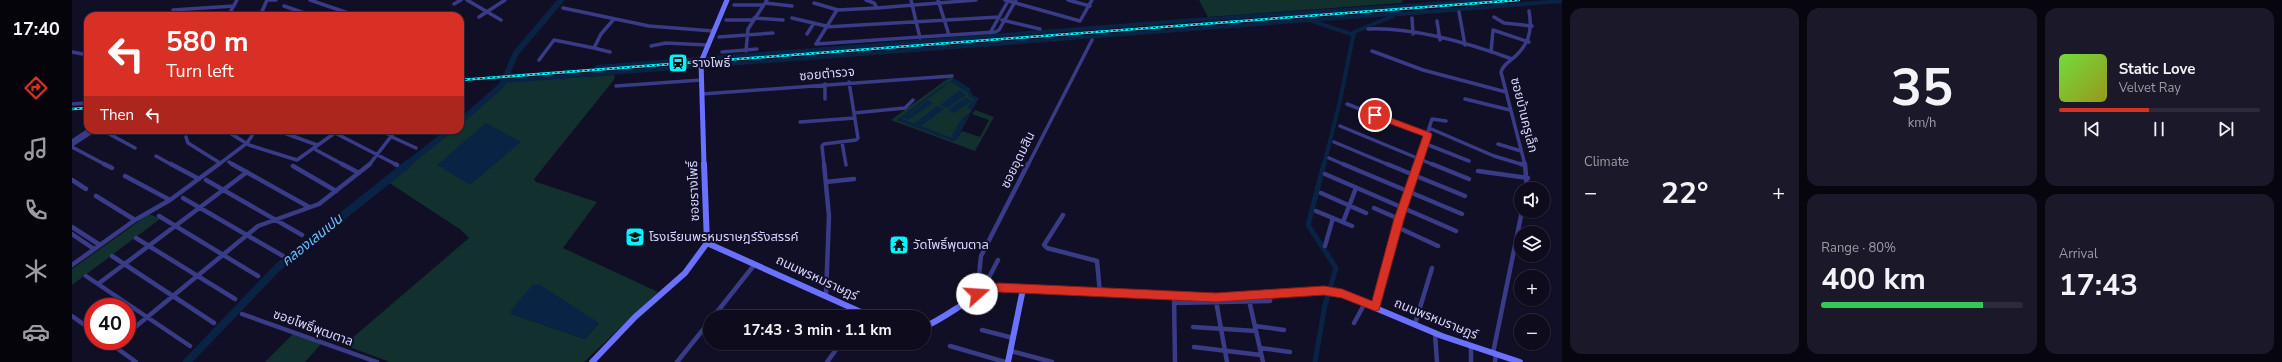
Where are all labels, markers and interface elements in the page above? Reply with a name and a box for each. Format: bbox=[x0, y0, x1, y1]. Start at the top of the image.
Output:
text: 17:40 bbox=[12, 17, 60, 41]
text: 580 m bbox=[166, 23, 249, 61]
icon: left bbox=[100, 28, 152, 80]
station icon: รางโพธิ์ bbox=[667, 52, 689, 74]
text: 35 bbox=[1891, 52, 1953, 123]
place label: รางโพธิ์ bbox=[692, 54, 731, 72]
text: Turn left bbox=[166, 59, 234, 83]
text: Static Love bbox=[2119, 59, 2195, 79]
street label: ซอยตำรวจ bbox=[799, 63, 856, 85]
icon: directions bbox=[22, 74, 50, 102]
street label: ซอยบ้านครูเล็ก bbox=[1506, 76, 1542, 154]
text: Velvet Ray bbox=[2119, 79, 2181, 97]
pin bbox=[1358, 98, 1392, 132]
icon: left bbox=[142, 104, 164, 126]
icon: arrive bbox=[1364, 104, 1386, 126]
text: Then bbox=[100, 105, 134, 125]
text: km/h bbox=[1908, 114, 1936, 132]
icon: previous bbox=[2081, 118, 2103, 140]
icon: pause bbox=[2148, 118, 2170, 140]
icon: next bbox=[2215, 118, 2237, 140]
street label: ซอยอุดมสิน bbox=[996, 129, 1040, 191]
icon: music bbox=[22, 135, 50, 163]
text: Climate bbox=[1584, 153, 1629, 171]
street label: ซอยรางโพธิ์ bbox=[684, 160, 704, 222]
text: 22° bbox=[1661, 173, 1708, 214]
text: − bbox=[1584, 178, 1597, 208]
text: + bbox=[1772, 178, 1785, 208]
map controls bbox=[1514, 182, 1550, 350]
button: sound bbox=[1514, 182, 1550, 218]
icon: phone bbox=[22, 196, 50, 224]
water label: คลองเลนเปน bbox=[277, 209, 348, 271]
school or university icon: โรงเรียนพรหมราษฎร์รังสรรค์ bbox=[624, 226, 646, 248]
button: layers bbox=[1514, 226, 1550, 262]
place label: โรงเรียนพรหมราษฎร์รังสรรค์ bbox=[649, 228, 799, 246]
temple icon: วัดโพธิ์พุฒตาล bbox=[888, 234, 910, 256]
place label: วัดโพธิ์พุฒตาล bbox=[913, 236, 989, 254]
text: Range · 80% bbox=[1821, 239, 1896, 257]
text: Arrival bbox=[2059, 245, 2098, 263]
street label: ถนนพรหมราษฎร์ bbox=[773, 251, 862, 305]
icon: climate bbox=[22, 257, 50, 285]
text: 400 km bbox=[1821, 259, 1926, 300]
text: 17:43 bbox=[2059, 265, 2138, 306]
button: + bbox=[1514, 270, 1550, 306]
position arrow bbox=[956, 273, 998, 315]
street label: ถนนพรหมราษฎร์ bbox=[1391, 294, 1481, 344]
speed limit sign: 40 bbox=[84, 298, 136, 350]
street label: ซอยโพธิ์พุฒตาล bbox=[270, 305, 356, 351]
button: − bbox=[1514, 314, 1550, 350]
icon: car bbox=[22, 318, 50, 346]
text: 17:43 · 3 min · 1.1 km bbox=[742, 320, 892, 340]

